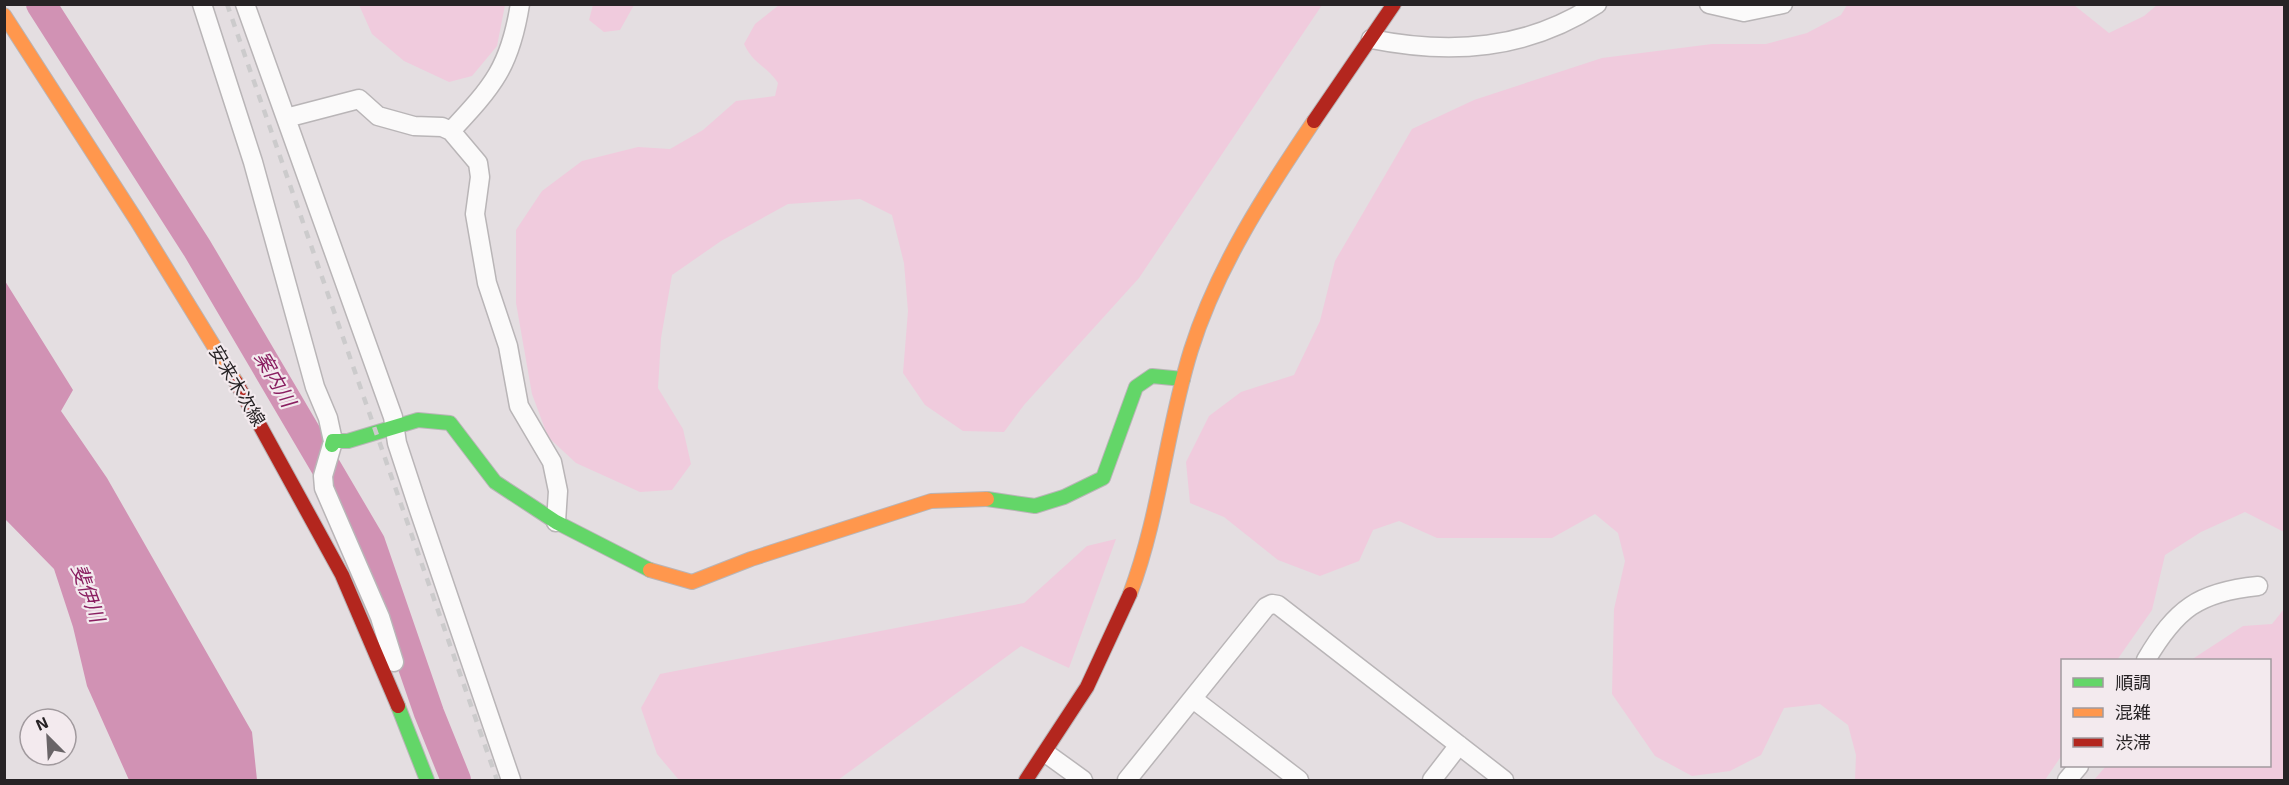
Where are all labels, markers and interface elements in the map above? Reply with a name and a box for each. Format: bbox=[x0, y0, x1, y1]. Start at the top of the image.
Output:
street label: 安来木次線 bbox=[205, 341, 270, 430]
water label: 案内川 bbox=[250, 347, 302, 412]
water label: 斐伊川 bbox=[67, 560, 111, 627]
legend bbox=[2061, 659, 2271, 767]
text: 順調 bbox=[2115, 671, 2151, 693]
text: 混雑 bbox=[2115, 701, 2151, 723]
north arrow bbox=[18, 707, 78, 767]
text: N bbox=[33, 712, 51, 734]
text: 渋滞 bbox=[2115, 731, 2151, 753]

